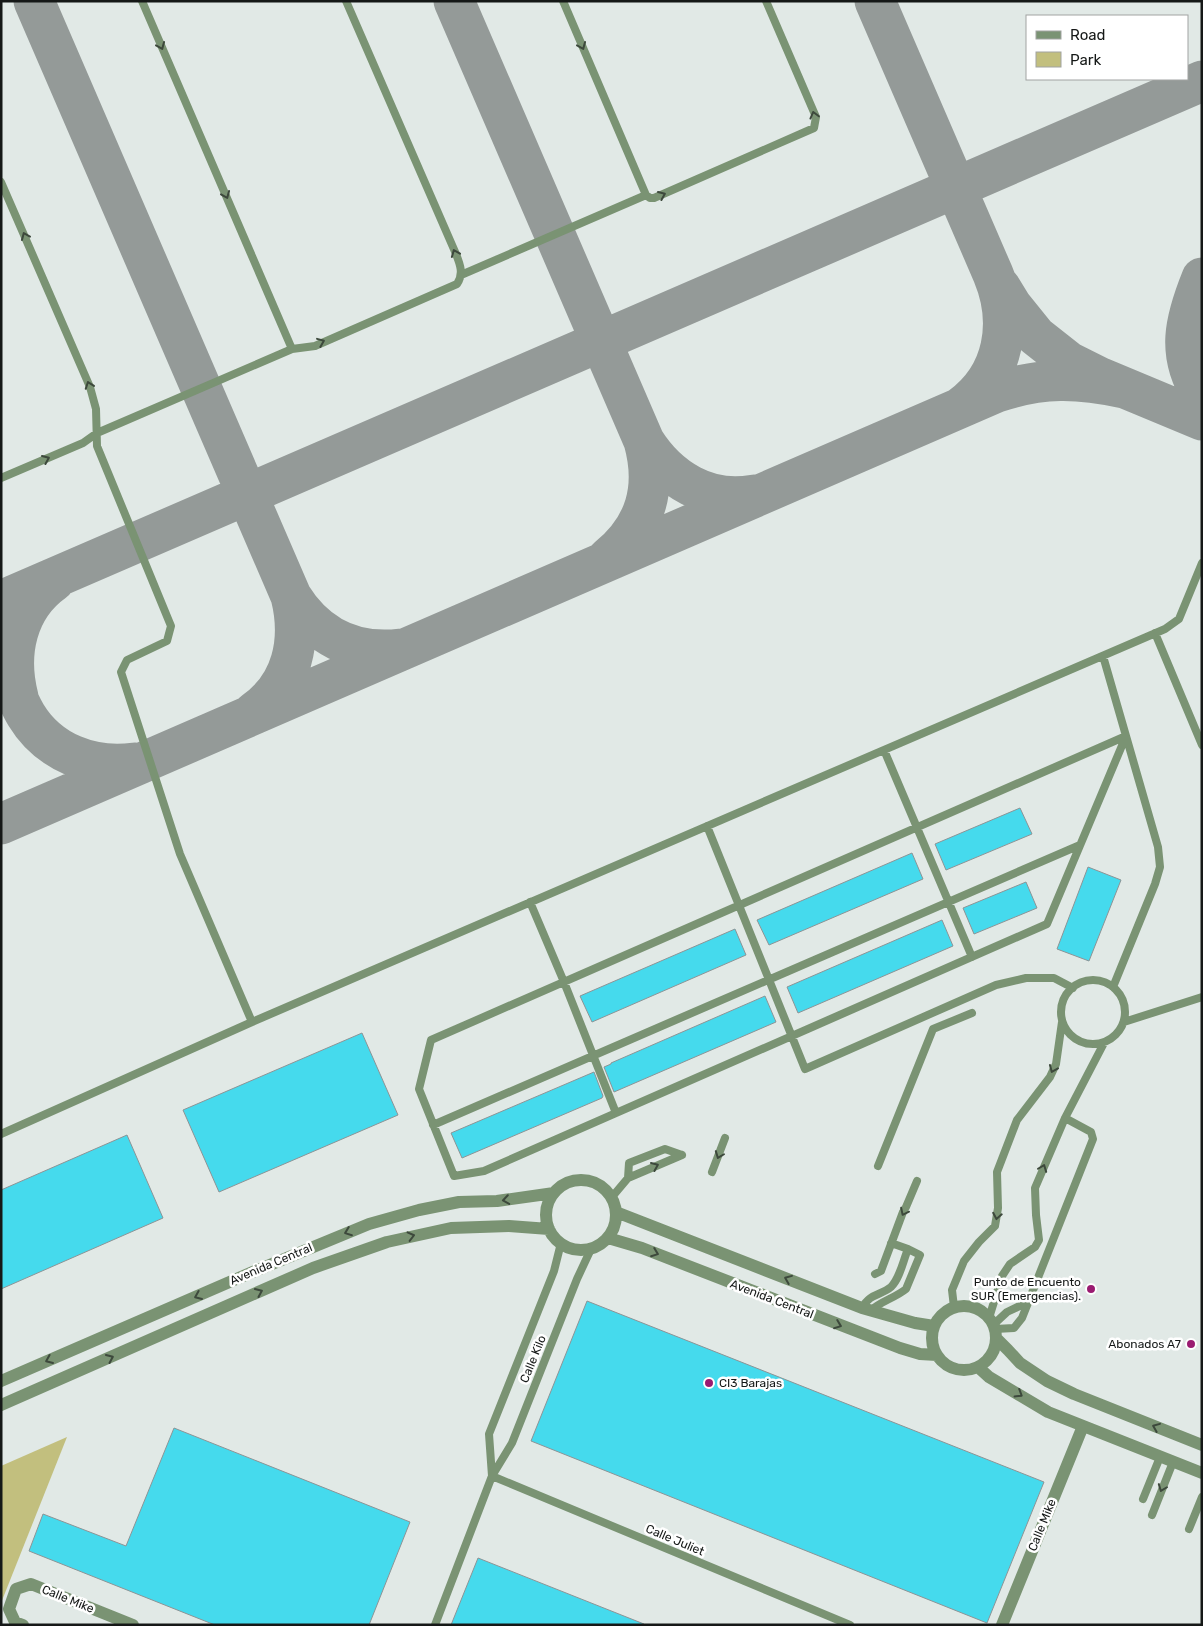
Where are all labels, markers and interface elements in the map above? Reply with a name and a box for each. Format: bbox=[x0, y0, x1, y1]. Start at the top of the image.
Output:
legend bbox=[1026, 15, 1188, 80]
text: Road bbox=[1070, 26, 1106, 44]
one-way arrow bbox=[155, 41, 166, 50]
one-way arrow bbox=[576, 41, 586, 50]
text: Park bbox=[1070, 51, 1101, 69]
one-way arrow bbox=[809, 111, 820, 119]
one-way arrow bbox=[219, 190, 230, 199]
one-way arrow bbox=[657, 190, 666, 201]
one-way arrow bbox=[20, 232, 31, 241]
one-way arrow bbox=[451, 249, 462, 258]
one-way arrow bbox=[317, 338, 325, 348]
one-way arrow bbox=[85, 381, 95, 390]
one-way arrow bbox=[41, 455, 50, 465]
one-way arrow bbox=[1048, 1064, 1059, 1073]
one-way arrow bbox=[714, 1150, 725, 1159]
one-way arrow bbox=[650, 1162, 659, 1173]
one-way arrow bbox=[1038, 1164, 1048, 1172]
one-way arrow bbox=[502, 1194, 510, 1205]
one-way arrow bbox=[900, 1207, 910, 1216]
one-way arrow bbox=[992, 1212, 1002, 1221]
one-way arrow bbox=[344, 1226, 353, 1237]
one-way arrow bbox=[406, 1231, 415, 1242]
street label: Avenida Central bbox=[228, 1240, 314, 1288]
one-way arrow bbox=[650, 1247, 658, 1257]
one-way arrow bbox=[784, 1275, 793, 1285]
place label: Punto de Encuento SUR (Emergencias). bbox=[971, 1275, 1081, 1303]
street label: Avenida Central bbox=[728, 1277, 816, 1321]
marker: Punto de Encuento SUR (Emergencias). bbox=[1085, 1283, 1097, 1295]
one-way arrow bbox=[254, 1288, 263, 1299]
one-way arrow bbox=[194, 1289, 203, 1300]
one-way arrow bbox=[834, 1319, 842, 1329]
street label: Calle Kilo bbox=[517, 1333, 549, 1385]
place label: Abonados A7 bbox=[1108, 1337, 1181, 1351]
marker: Abonados A7 bbox=[1185, 1338, 1197, 1350]
one-way arrow bbox=[105, 1353, 114, 1364]
one-way arrow bbox=[45, 1354, 54, 1365]
place label: CI3 Barajas bbox=[719, 1376, 782, 1390]
marker: CI3 Barajas bbox=[703, 1377, 715, 1389]
one-way arrow bbox=[1013, 1387, 1022, 1397]
one-way arrow bbox=[1153, 1423, 1161, 1433]
one-way arrow bbox=[1158, 1483, 1169, 1492]
street label: Calle Mike bbox=[1025, 1497, 1059, 1553]
street label: Calle Juliet bbox=[644, 1521, 707, 1559]
street label: Calle Mike bbox=[40, 1582, 96, 1616]

